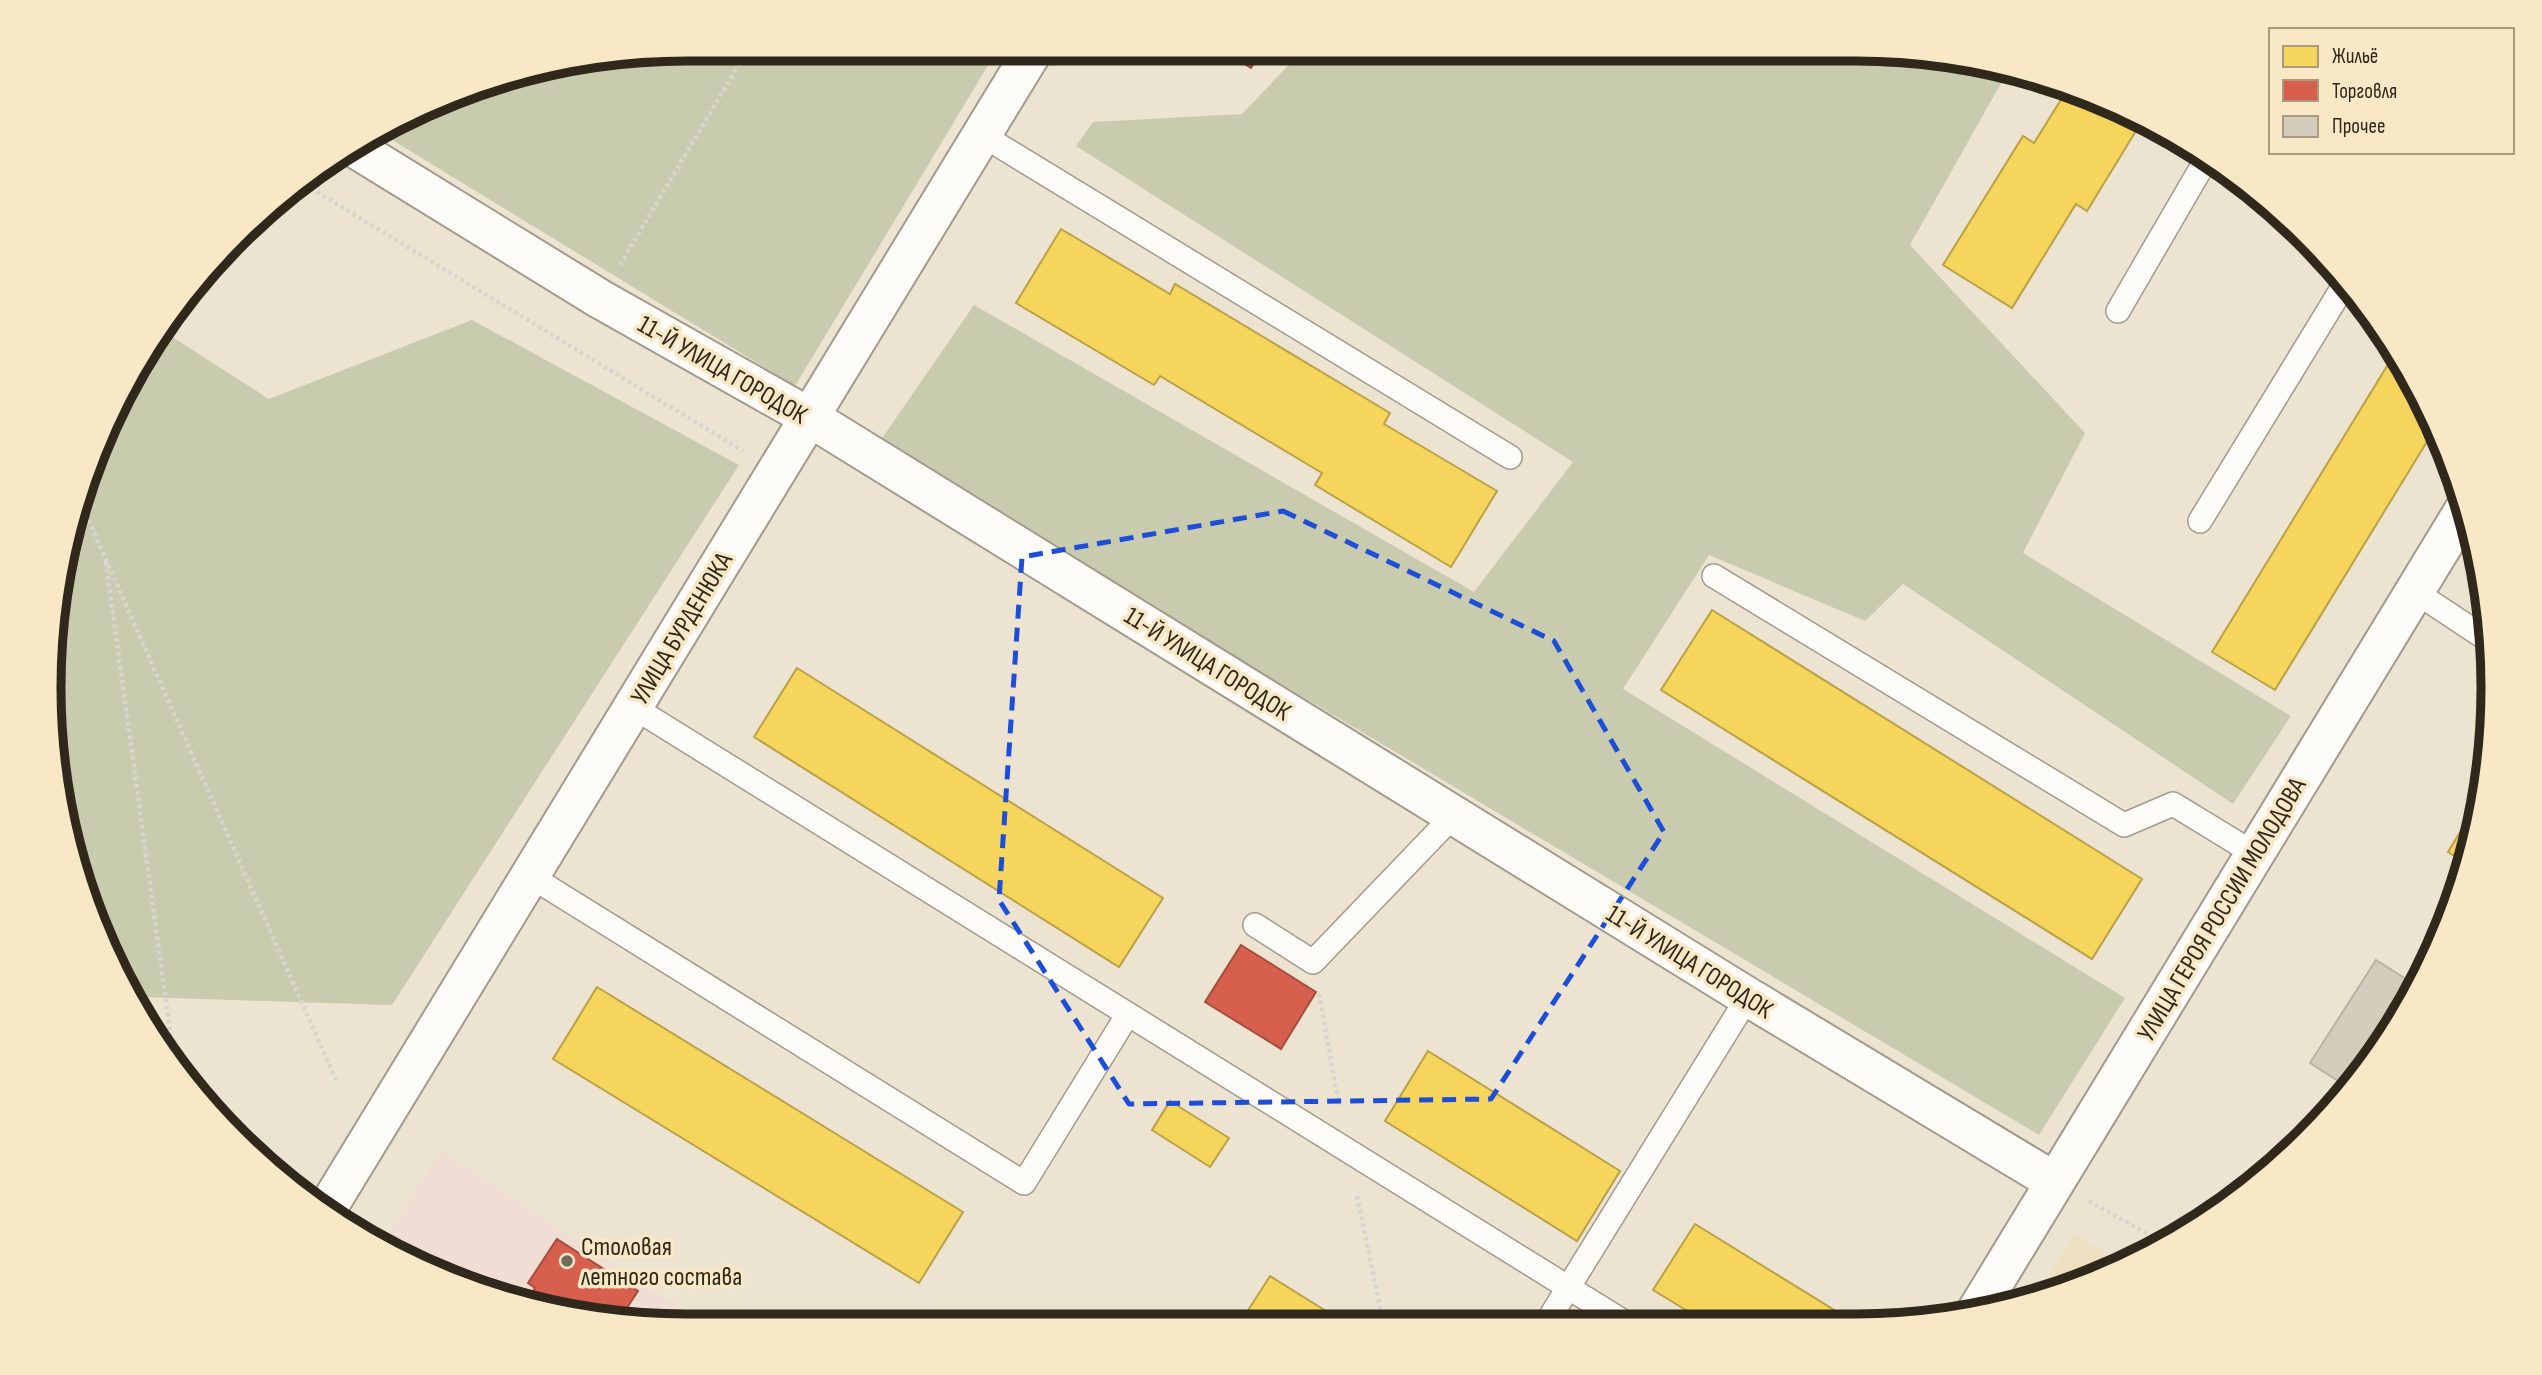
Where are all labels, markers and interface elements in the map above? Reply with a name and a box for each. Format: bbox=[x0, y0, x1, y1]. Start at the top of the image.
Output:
legend bbox=[2269, 28, 2514, 154]
text: Жильё bbox=[2332, 44, 2378, 69]
text: Торговля bbox=[2332, 79, 2397, 104]
text: Прочее bbox=[2332, 114, 2385, 139]
street label: 11-Й УЛИЦА ГОРОДОК bbox=[632, 309, 813, 431]
street label: УЛИЦА БУРДЕНЮКА bbox=[625, 546, 740, 710]
street label: 11-Й УЛИЦА ГОРОДОК bbox=[1118, 601, 1296, 728]
street label: УЛИЦА ГЕРОЯ РОССИИ МОЛОДОВА bbox=[2131, 772, 2314, 1047]
street label: 11-Й УЛИЦА ГОРОДОК bbox=[1600, 899, 1778, 1026]
place label: Столовая летного состава bbox=[581, 1232, 742, 1293]
marker: Столовая летного состава bbox=[559, 1253, 575, 1269]

